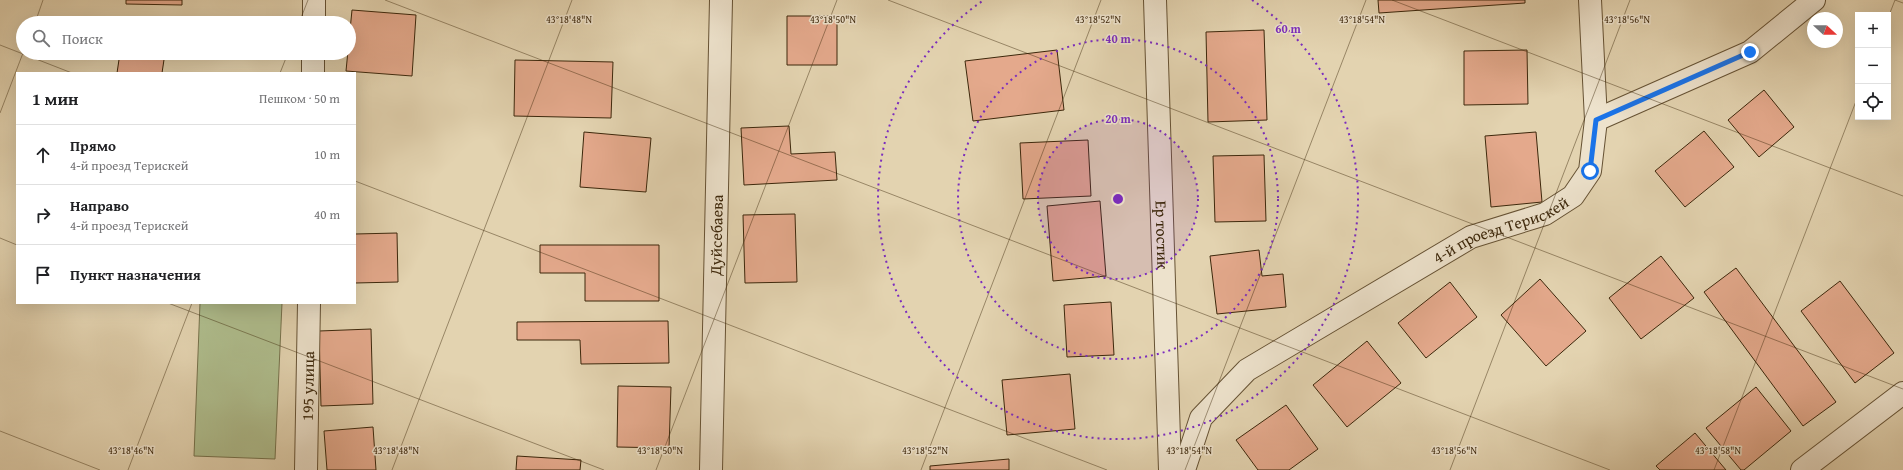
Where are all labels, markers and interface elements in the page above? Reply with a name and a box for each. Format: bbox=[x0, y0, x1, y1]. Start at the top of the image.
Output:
text: 43°18'48"N bbox=[546, 12, 592, 27]
text: 43°18'50"N bbox=[810, 12, 856, 27]
text: 43°18'52"N bbox=[1075, 12, 1121, 27]
text: 43°18'54"N bbox=[1339, 12, 1385, 27]
text: 43°18'56"N bbox=[1604, 12, 1650, 27]
north arrow bbox=[1807, 12, 1843, 48]
map controls bbox=[1855, 12, 1891, 120]
button: + bbox=[1855, 12, 1891, 48]
search box bbox=[16, 16, 356, 60]
text: 60 m bbox=[1275, 20, 1301, 37]
icon: search bbox=[30, 27, 52, 49]
text: Поиск bbox=[62, 28, 103, 49]
text: 40 m bbox=[1105, 30, 1131, 47]
route end bbox=[1741, 43, 1759, 61]
button: − bbox=[1855, 48, 1891, 84]
button: locate bbox=[1855, 84, 1891, 120]
text: 1 мин bbox=[32, 86, 78, 111]
text: Пешком · 50 m bbox=[259, 89, 340, 108]
text: 20 m bbox=[1105, 110, 1131, 127]
text: Прямо bbox=[70, 135, 116, 156]
icon: ahead bbox=[32, 144, 54, 166]
text: 10 m bbox=[314, 145, 340, 164]
text: 4-й проезд Терискей bbox=[70, 156, 189, 175]
route start bbox=[1581, 162, 1599, 180]
street label: 4-й проезд Терискей bbox=[1428, 190, 1574, 269]
centre of rings bbox=[1111, 192, 1125, 206]
street label: Дуйсебаева bbox=[703, 194, 729, 277]
text: Направо bbox=[70, 195, 129, 216]
street label: Ер тостик bbox=[1149, 200, 1176, 270]
icon: right bbox=[32, 204, 54, 226]
text: 40 m bbox=[314, 205, 340, 224]
text: 4-й проезд Терискей bbox=[70, 216, 189, 235]
icon: arrive bbox=[32, 264, 54, 286]
text: Пункт назначения bbox=[70, 264, 201, 285]
street label: 195 улица bbox=[295, 350, 320, 421]
text: 43°18'46"N bbox=[108, 443, 154, 458]
text: 43°18'48"N bbox=[373, 443, 419, 458]
text: 43°18'50"N bbox=[637, 443, 683, 458]
text: 43°18'52"N bbox=[902, 443, 948, 458]
text: 43°18'54"N bbox=[1166, 443, 1212, 458]
text: 43°18'56"N bbox=[1431, 443, 1477, 458]
text: 43°18'58"N bbox=[1695, 443, 1741, 458]

